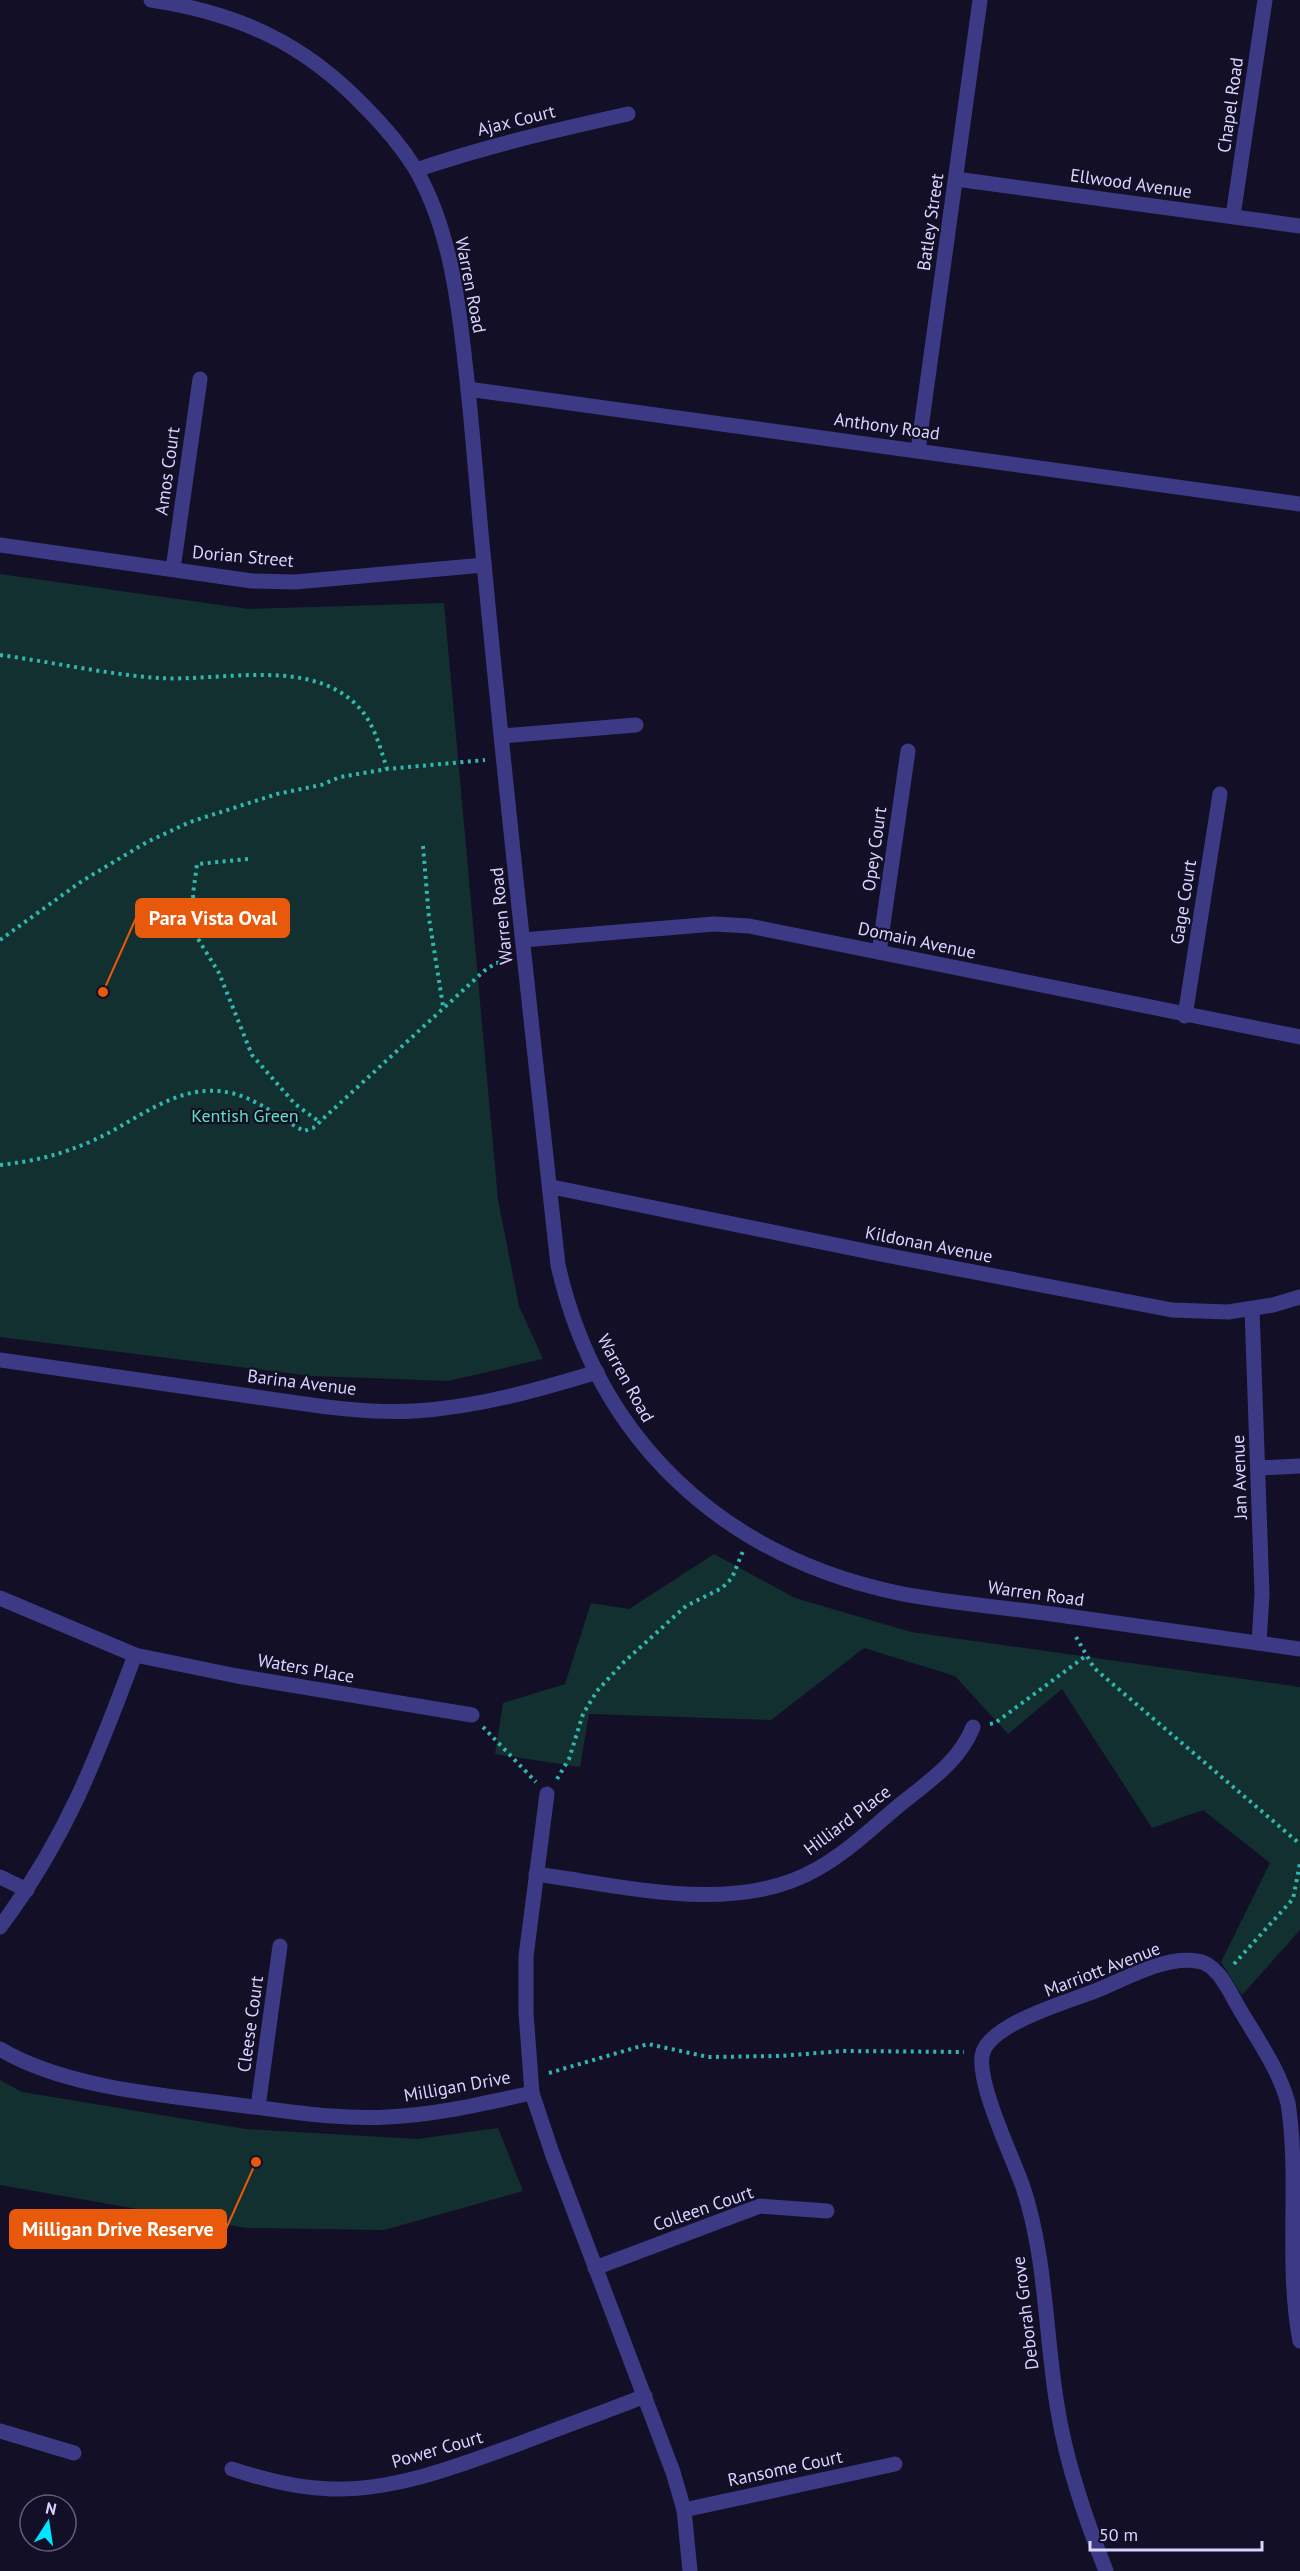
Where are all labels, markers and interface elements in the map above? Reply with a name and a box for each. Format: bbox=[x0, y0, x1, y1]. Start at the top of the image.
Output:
street label: Chapel Road bbox=[1212, 56, 1248, 154]
street label: Ajax Court bbox=[475, 99, 557, 141]
street label: Ellwood Avenue bbox=[1069, 163, 1193, 203]
street label: Batley Street bbox=[912, 172, 948, 272]
street label: Warren Road bbox=[450, 235, 492, 335]
street label: Anthony Road bbox=[833, 407, 941, 445]
street label: Amos Court bbox=[149, 425, 185, 517]
street label: Dorian Street bbox=[191, 540, 295, 572]
street label: Opey Court bbox=[857, 805, 891, 893]
street label: Gage Court bbox=[1165, 858, 1201, 946]
street label: Warren Road bbox=[484, 866, 518, 966]
callout: Para Vista Oval bbox=[136, 899, 289, 937]
text: Para Vista Oval bbox=[149, 905, 277, 931]
street label: Domain Avenue bbox=[856, 916, 978, 964]
park label: Kentish Green bbox=[191, 1104, 299, 1127]
street label: Kildonan Avenue bbox=[863, 1220, 995, 1268]
street label: Warren Road bbox=[592, 1330, 660, 1426]
street label: Barina Avenue bbox=[246, 1364, 358, 1400]
street label: Jan Avenue bbox=[1226, 1434, 1252, 1521]
street label: Warren Road bbox=[986, 1575, 1086, 1611]
street label: Waters Place bbox=[256, 1648, 356, 1688]
street label: Hilliard Place bbox=[799, 1780, 895, 1860]
street label: Marriott Avenue bbox=[1041, 1936, 1163, 2002]
street label: Cleese Court bbox=[232, 1974, 268, 2074]
street label: Milligan Drive bbox=[402, 2065, 512, 2107]
street label: Colleen Court bbox=[650, 2180, 756, 2236]
callout: Milligan Drive Reserve bbox=[10, 2210, 226, 2248]
text: Milligan Drive Reserve bbox=[22, 2216, 214, 2242]
street label: Deborah Grove bbox=[1007, 2255, 1043, 2371]
street label: Power Court bbox=[389, 2425, 485, 2473]
street label: Ransome Court bbox=[725, 2445, 845, 2491]
north arrow bbox=[18, 2493, 78, 2553]
text: N bbox=[44, 2497, 58, 2519]
scale bar bbox=[1090, 2514, 1262, 2552]
text: 50 m bbox=[1099, 2523, 1138, 2546]

